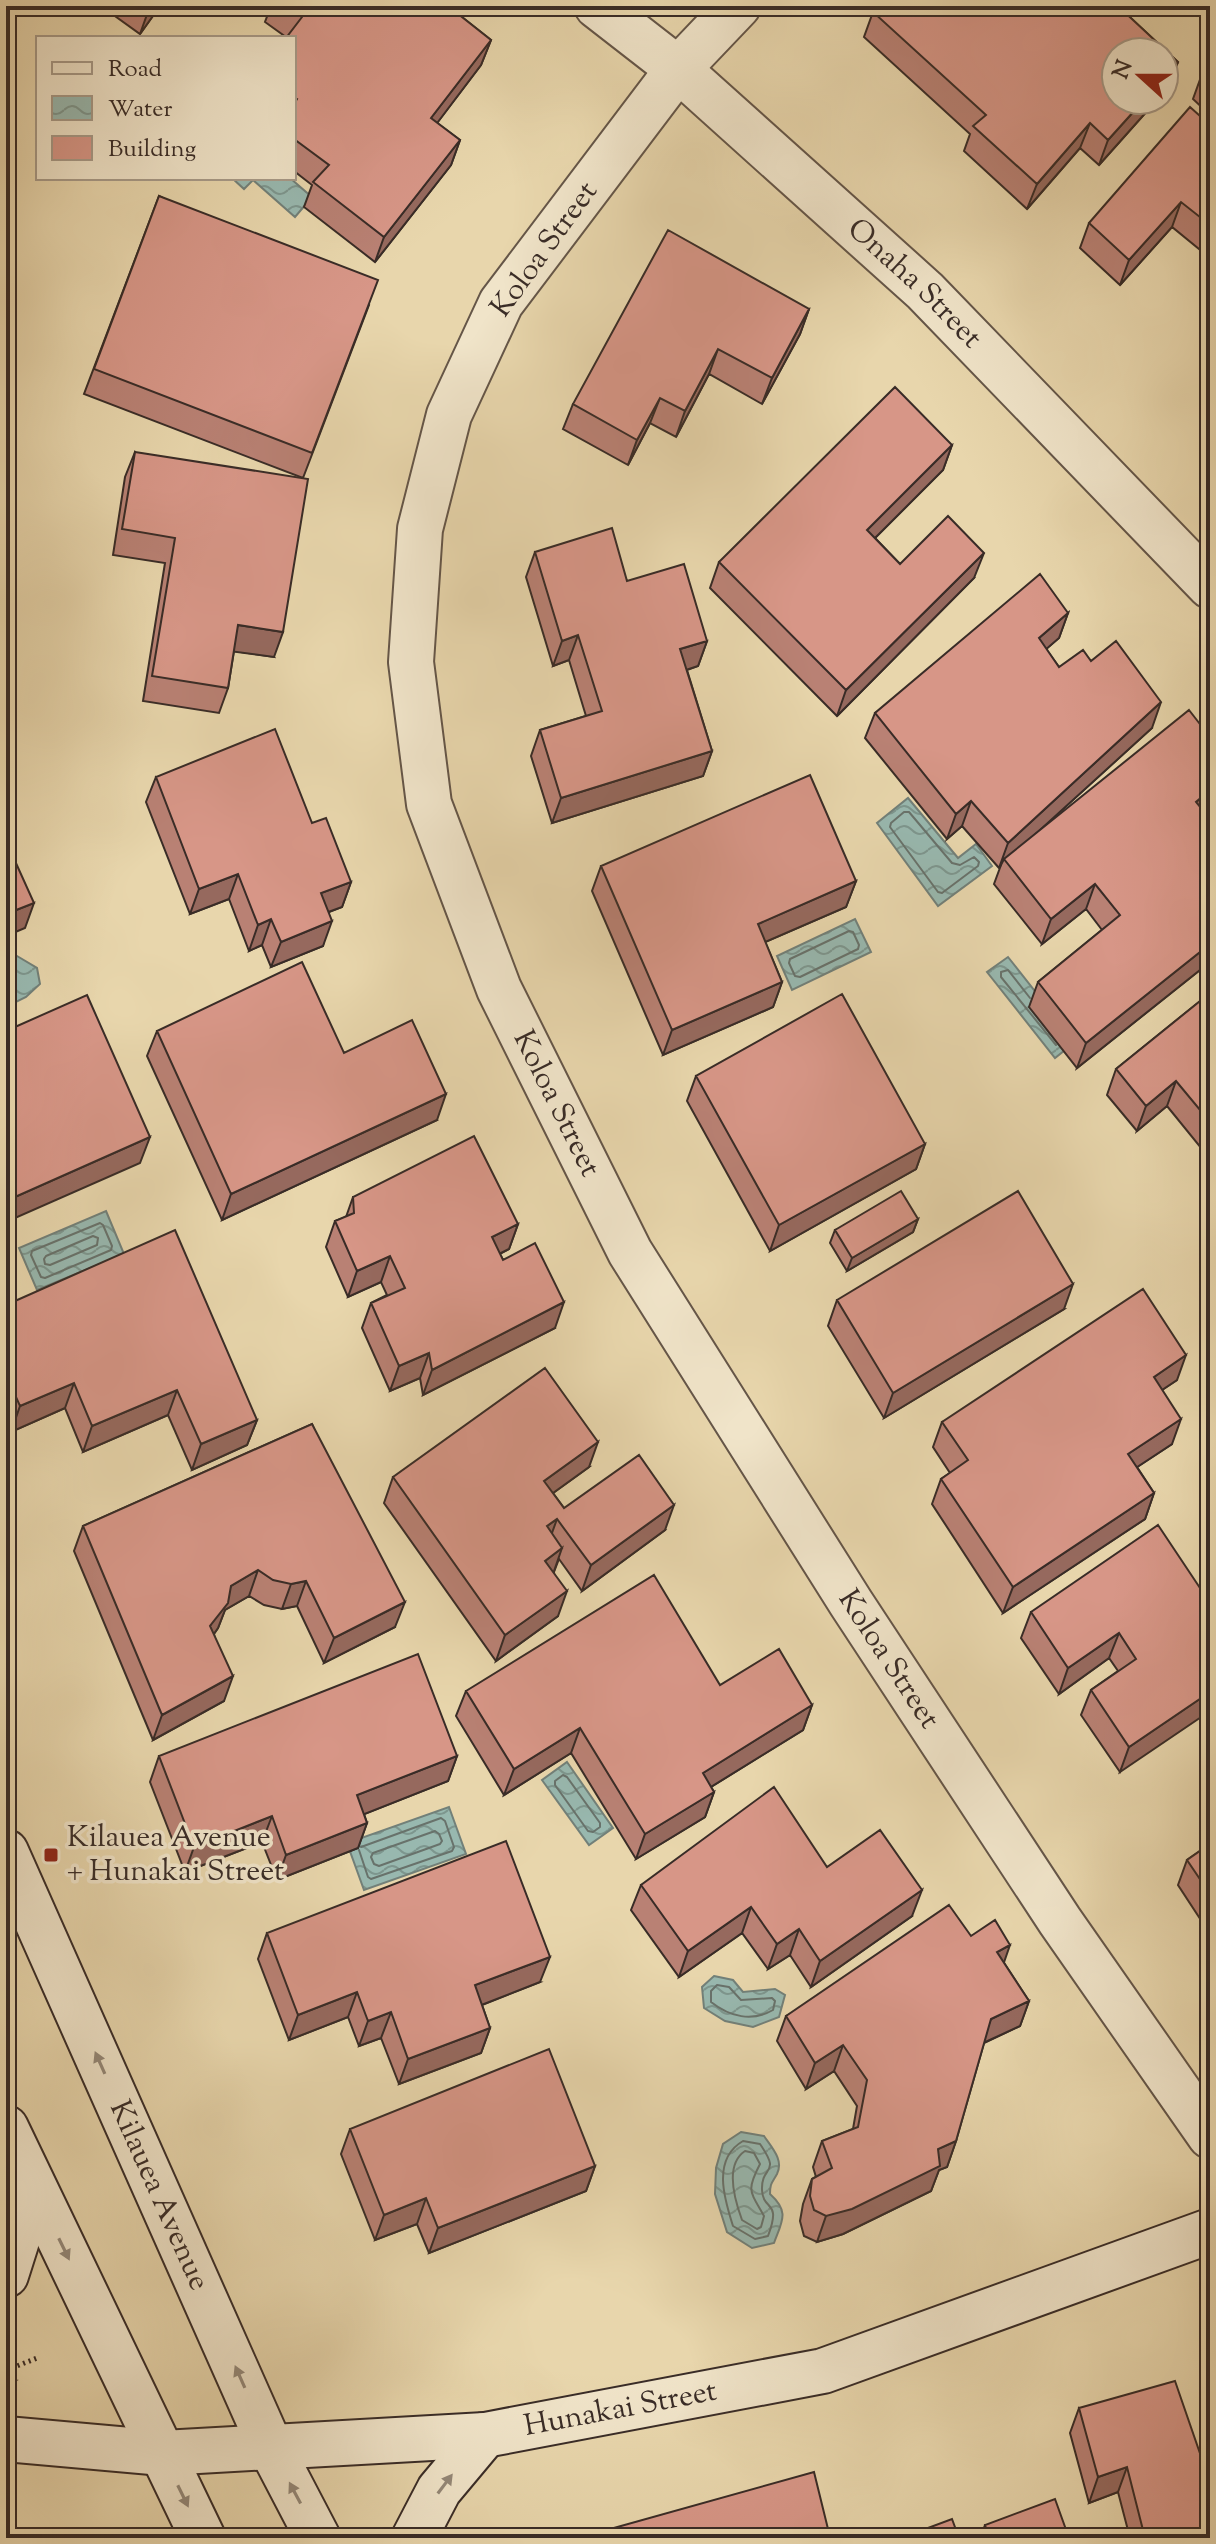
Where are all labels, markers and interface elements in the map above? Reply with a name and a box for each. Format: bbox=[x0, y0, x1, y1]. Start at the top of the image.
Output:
legend bbox=[36, 36, 296, 180]
north arrow bbox=[1100, 36, 1180, 116]
text: Road bbox=[108, 53, 162, 87]
text: N bbox=[1106, 56, 1142, 84]
text: Water bbox=[108, 93, 172, 127]
text: Building bbox=[108, 133, 197, 167]
street label: Koloa Street bbox=[481, 173, 609, 327]
street label: Onaha Street bbox=[837, 209, 992, 359]
street label: Koloa Street bbox=[502, 1023, 611, 1184]
street label: Koloa Street bbox=[827, 1582, 950, 1738]
place label: Kilauea Avenue + Hunakai Street bbox=[67, 1817, 284, 1894]
marker: Kilauea Avenue + Hunakai Street bbox=[42, 1846, 60, 1864]
one-way arrow bbox=[93, 2051, 106, 2075]
street label: Kilauea Avenue bbox=[98, 2094, 220, 2297]
one-way arrow bbox=[57, 2237, 71, 2261]
one-way arrow bbox=[233, 2365, 246, 2389]
street label: Hunakai Street bbox=[521, 2370, 720, 2449]
one-way arrow bbox=[437, 2474, 453, 2494]
one-way arrow bbox=[288, 2482, 301, 2505]
one-way arrow bbox=[176, 2484, 190, 2507]

